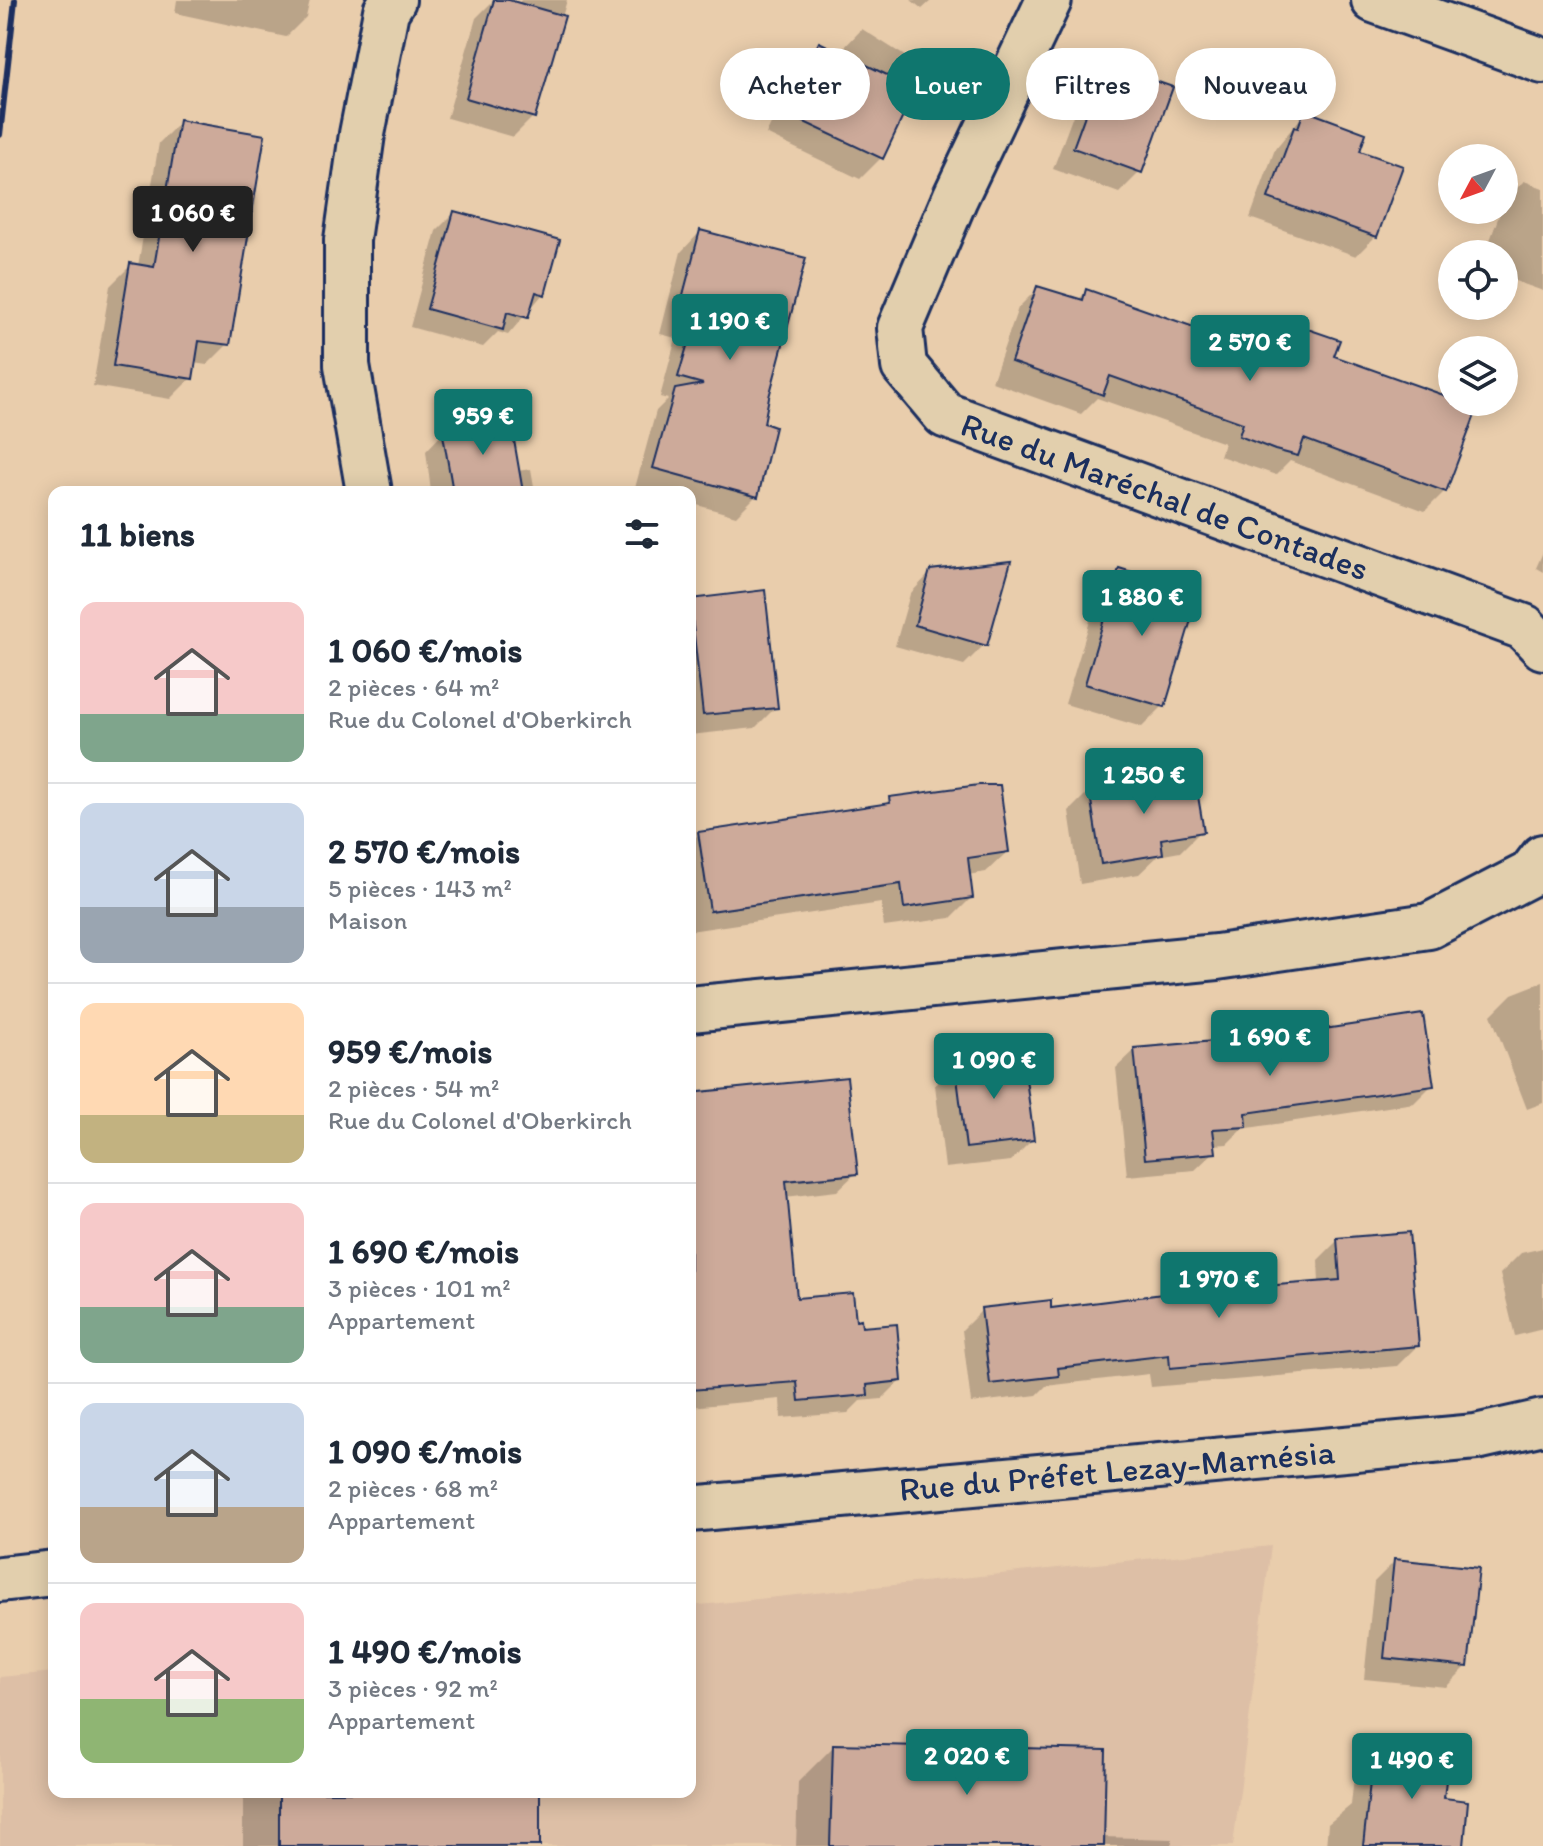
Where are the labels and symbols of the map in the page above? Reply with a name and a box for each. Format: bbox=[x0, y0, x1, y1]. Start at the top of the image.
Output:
north arrow bbox=[1438, 144, 1518, 224]
pin: 1 060 € bbox=[119, 186, 267, 254]
pin: 1 190 € bbox=[656, 294, 804, 362]
pin: 2 570 € bbox=[1176, 315, 1324, 383]
pin: 959 € bbox=[427, 389, 539, 457]
street label: Rue du Maréchal de Contades bbox=[955, 404, 1374, 589]
pin: 1 880 € bbox=[1068, 570, 1216, 638]
pin: 1 250 € bbox=[1070, 748, 1218, 816]
pin: 1 690 € bbox=[1196, 1010, 1344, 1078]
pin: 1 090 € bbox=[920, 1033, 1068, 1101]
pin: 1 970 € bbox=[1145, 1252, 1293, 1320]
street label: Rue du Préfet Lezay-Marnésia bbox=[897, 1431, 1337, 1510]
pin: 2 020 € bbox=[893, 1729, 1041, 1797]
pin: 1 490 € bbox=[1338, 1733, 1486, 1801]

